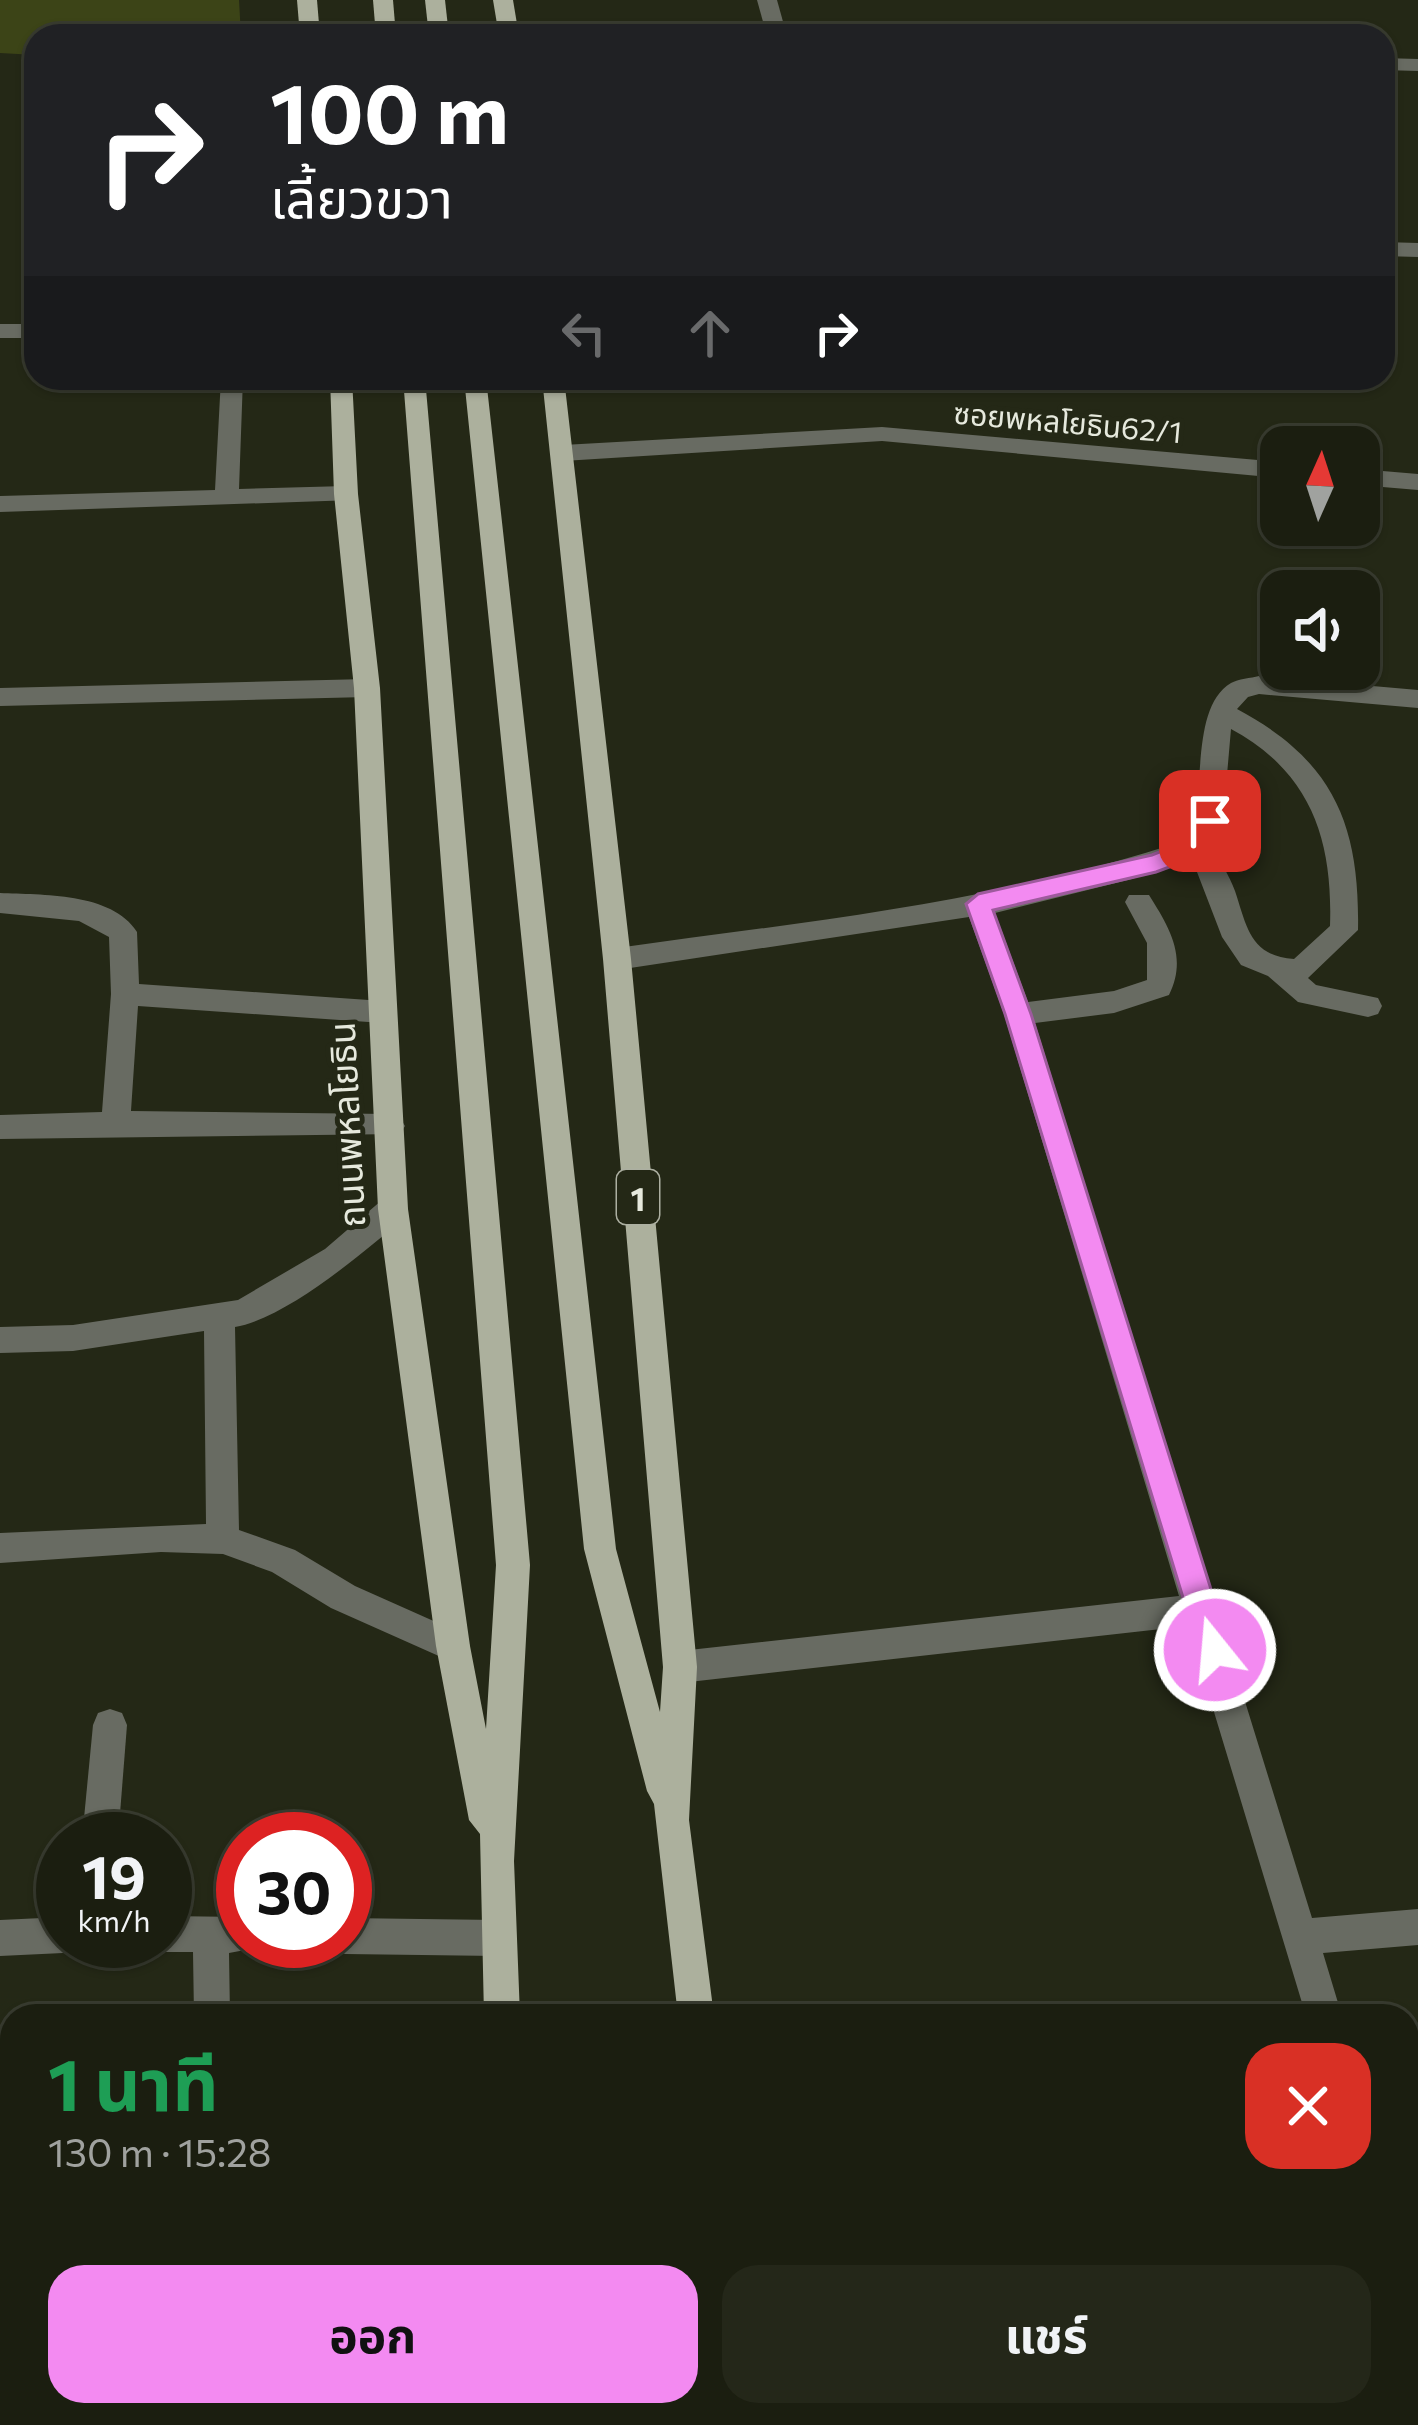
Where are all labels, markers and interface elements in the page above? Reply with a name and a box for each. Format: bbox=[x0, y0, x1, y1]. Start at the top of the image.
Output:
text: 100 m bbox=[270, 59, 509, 161]
icon: right bbox=[72, 72, 228, 228]
text: เลี้ยวขวา bbox=[270, 163, 453, 229]
icon: left bbox=[551, 300, 617, 366]
icon: ahead bbox=[677, 300, 743, 366]
icon: right bbox=[803, 300, 869, 366]
street label: ซอยพหลโยธิน62/1 bbox=[952, 393, 1184, 449]
north arrow bbox=[1260, 426, 1380, 546]
map controls bbox=[1260, 426, 1380, 690]
button: sound bbox=[1260, 570, 1380, 690]
pin bbox=[1159, 770, 1261, 872]
icon: arrive bbox=[1177, 788, 1243, 854]
street label: ถนนพหลโยธิน bbox=[318, 1021, 372, 1229]
road number: 1 bbox=[617, 1170, 659, 1224]
position arrow bbox=[1152, 1587, 1278, 1713]
speed limit sign: 30 bbox=[216, 1812, 372, 1968]
text: 19 bbox=[82, 1838, 146, 1911]
text: km/h bbox=[78, 1901, 150, 1938]
text: 1 นาที bbox=[48, 2038, 219, 2126]
button: close bbox=[1245, 2043, 1371, 2169]
text: 130 m · 15:28 bbox=[48, 2127, 271, 2175]
button: ออก bbox=[48, 2265, 698, 2403]
button: แชร์ bbox=[722, 2265, 1371, 2403]

